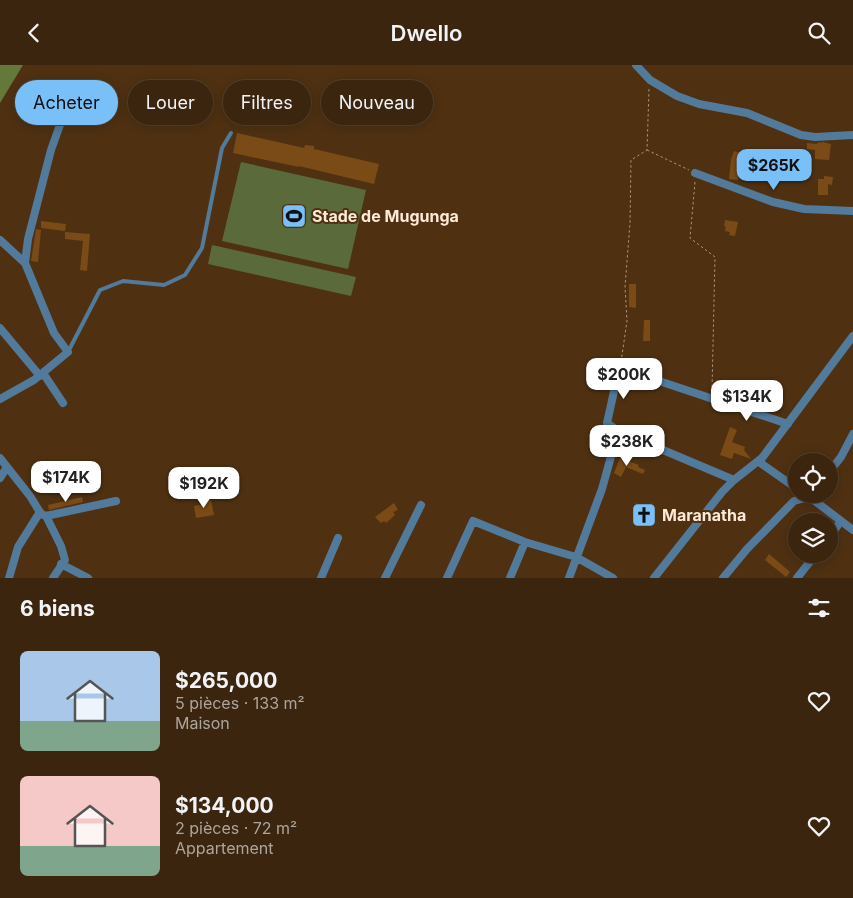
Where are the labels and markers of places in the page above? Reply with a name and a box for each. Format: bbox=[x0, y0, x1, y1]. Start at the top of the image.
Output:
pin: $265K bbox=[739, 149, 809, 191]
sports icon: Stade de Mugunga bbox=[281, 203, 307, 229]
place label: Stade de Mugunga bbox=[312, 206, 459, 226]
pin: $200K bbox=[589, 357, 659, 400]
pin: $134K bbox=[712, 379, 782, 422]
pin: $238K bbox=[592, 425, 662, 467]
pin: $174K bbox=[31, 461, 101, 503]
pin: $192K bbox=[169, 467, 239, 509]
church icon: Maranatha bbox=[631, 502, 657, 528]
place label: Maranatha bbox=[662, 505, 746, 525]

